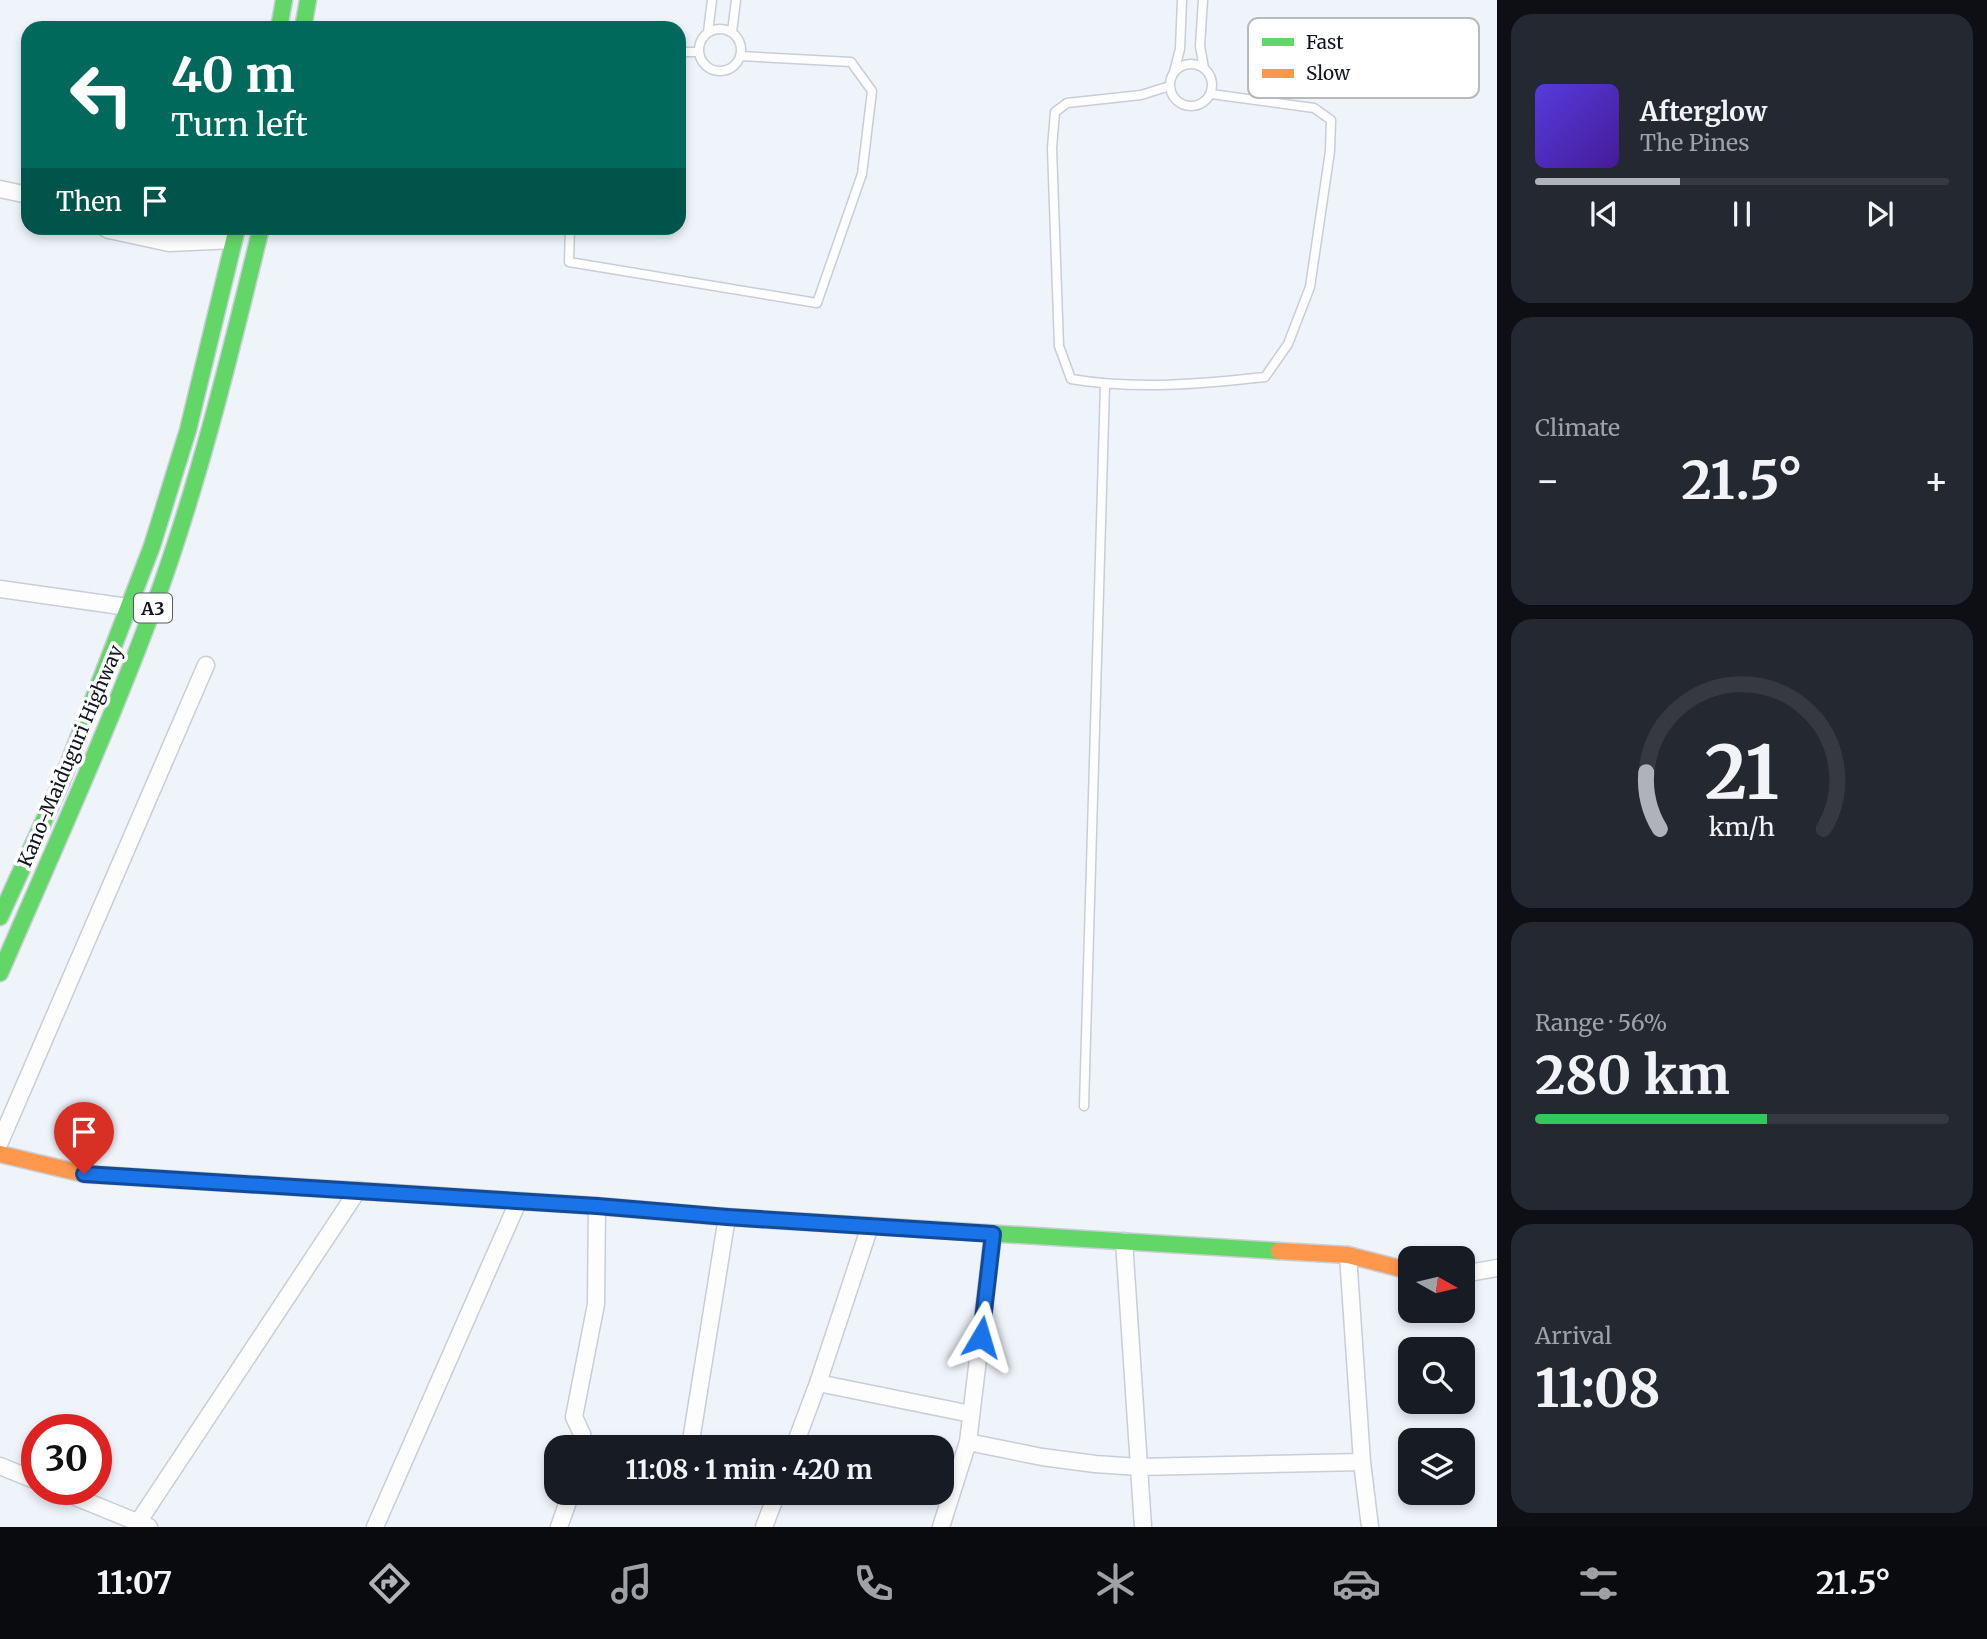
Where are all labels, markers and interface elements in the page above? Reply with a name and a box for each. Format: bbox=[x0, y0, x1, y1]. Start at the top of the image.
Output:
legend bbox=[1248, 18, 1479, 98]
text: Fast bbox=[1306, 30, 1344, 54]
text: 40 m bbox=[171, 44, 295, 105]
icon: left bbox=[56, 49, 147, 140]
text: Slow bbox=[1306, 61, 1351, 85]
text: Afterglow bbox=[1640, 95, 1767, 128]
text: Turn left bbox=[171, 105, 308, 145]
text: The Pines bbox=[1640, 128, 1750, 157]
icon: arrive bbox=[136, 182, 174, 220]
text: Then bbox=[56, 185, 122, 218]
icon: previous bbox=[1585, 195, 1623, 233]
icon: pause bbox=[1723, 195, 1761, 233]
icon: next bbox=[1861, 195, 1899, 233]
text: Climate bbox=[1535, 413, 1620, 442]
text: 21.5° bbox=[1681, 448, 1803, 513]
text: − bbox=[1535, 457, 1560, 504]
text: + bbox=[1924, 457, 1949, 504]
road number: A3 bbox=[134, 594, 172, 622]
street label: Kano-Maiduguri Highway bbox=[12, 642, 128, 870]
text: 21 bbox=[1705, 728, 1779, 820]
text: km/h bbox=[1709, 811, 1775, 843]
text: Range · 56% bbox=[1535, 1008, 1667, 1037]
text: 280 km bbox=[1535, 1043, 1730, 1108]
pin bbox=[54, 1102, 114, 1174]
icon: arrive bbox=[65, 1113, 103, 1151]
north arrow bbox=[1398, 1246, 1475, 1323]
map controls bbox=[1398, 1246, 1475, 1505]
position arrow bbox=[944, 1300, 1018, 1374]
text: Arrival bbox=[1535, 1321, 1612, 1350]
button: search bbox=[1398, 1337, 1475, 1414]
text: 11:08 bbox=[1535, 1356, 1660, 1421]
speed limit sign: 30 bbox=[21, 1414, 112, 1505]
button: layers bbox=[1398, 1428, 1475, 1505]
text: 11:08 · 1 min · 420 m bbox=[626, 1453, 872, 1486]
icon: directions bbox=[365, 1559, 414, 1608]
icon: music bbox=[607, 1559, 656, 1608]
icon: phone bbox=[849, 1559, 898, 1608]
icon: climate bbox=[1091, 1559, 1140, 1608]
icon: car bbox=[1332, 1559, 1381, 1608]
icon: filters bbox=[1574, 1559, 1623, 1608]
text: 11:07 bbox=[96, 1563, 172, 1603]
text: 21.5° bbox=[1816, 1563, 1891, 1603]

